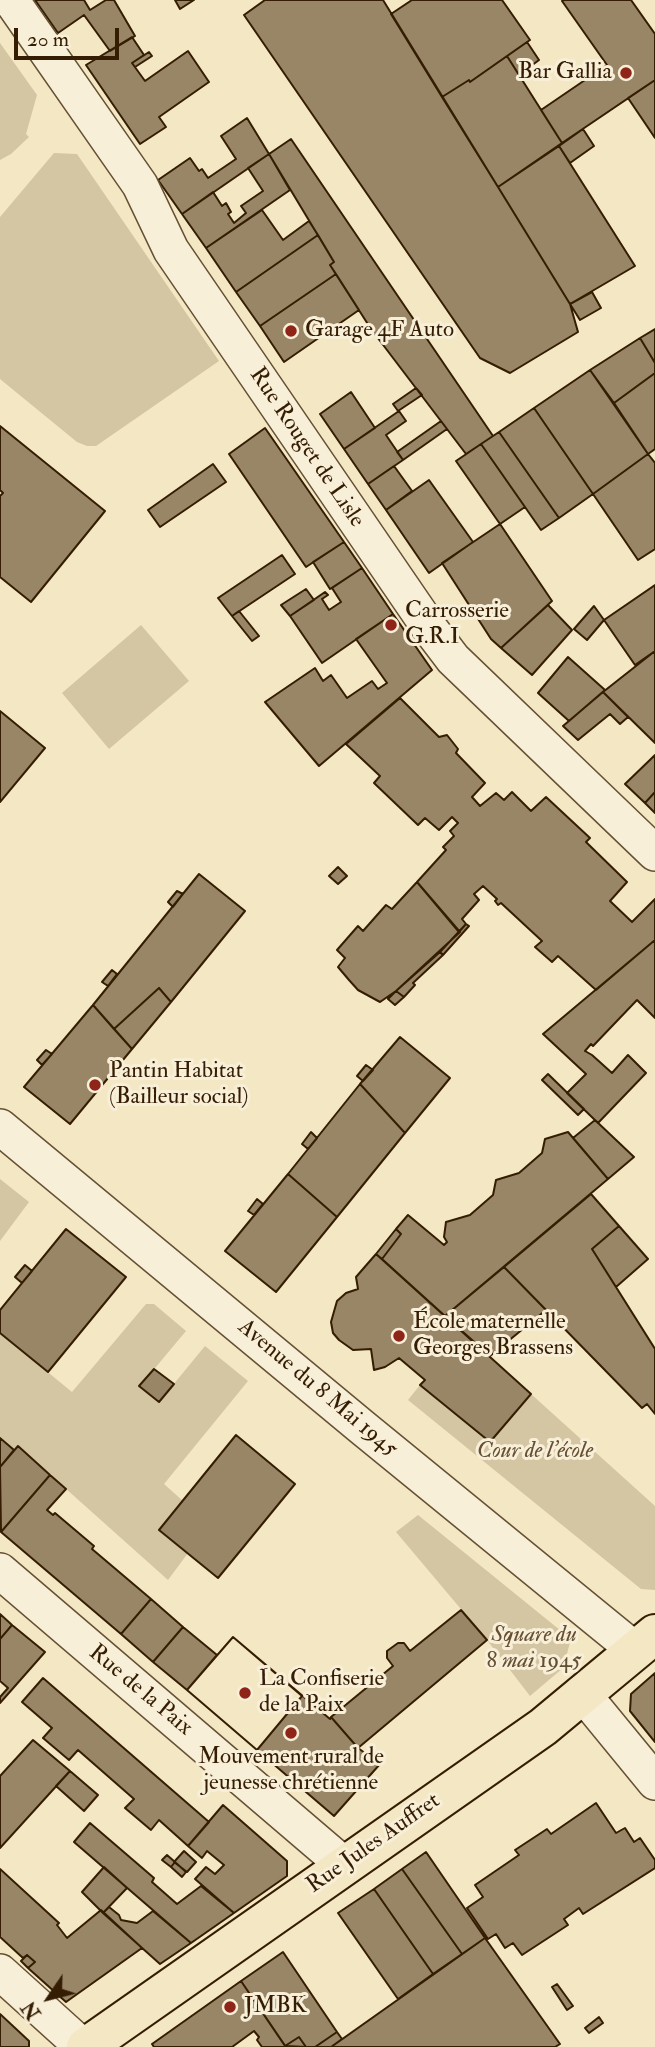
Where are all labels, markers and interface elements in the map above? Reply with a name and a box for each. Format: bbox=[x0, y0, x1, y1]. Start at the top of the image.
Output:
scale bar bbox=[18, 14, 122, 58]
text: 20 m bbox=[27, 26, 69, 53]
place label: Bar Gallia bbox=[518, 59, 612, 87]
marker: Bar Gallia bbox=[618, 65, 634, 81]
place label: Garage 4F Auto bbox=[305, 317, 454, 345]
marker: Garage 4F Auto bbox=[283, 323, 299, 339]
street label: Rue Rouget de Lisle bbox=[242, 363, 370, 533]
place label: Carrosserie G.R.I bbox=[405, 598, 509, 652]
marker: Carrosserie G.R.I bbox=[383, 617, 399, 633]
place label: Pantin Habitat (Bailleur social) bbox=[109, 1058, 249, 1112]
marker: Pantin Habitat (Bailleur social) bbox=[87, 1077, 103, 1093]
place label: École maternelle Georges Brassens bbox=[413, 1309, 573, 1363]
street label: Avenue du 8 Mai 1945 bbox=[232, 1314, 402, 1464]
marker: École maternelle Georges Brassens bbox=[391, 1328, 407, 1344]
park label: Cour de l'école bbox=[477, 1438, 593, 1466]
park label: Square du 8 mai 1945 bbox=[486, 1622, 582, 1676]
street label: Rue de la Paix bbox=[82, 1640, 198, 1742]
place label: La Confiserie de la Paix bbox=[259, 1666, 384, 1720]
marker: La Confiserie de la Paix bbox=[237, 1685, 253, 1701]
marker: Mouvement rural de jeunesse chrétienne bbox=[283, 1725, 299, 1741]
place label: Mouvement rural de jeunesse chrétienne bbox=[198, 1744, 384, 1798]
street label: Rue Jules Auffret bbox=[302, 1788, 446, 1900]
north arrow bbox=[14, 1963, 84, 2033]
place label: JMBK bbox=[244, 1993, 307, 2021]
text: N bbox=[17, 1996, 47, 2024]
marker: JMBK bbox=[222, 1999, 238, 2015]

